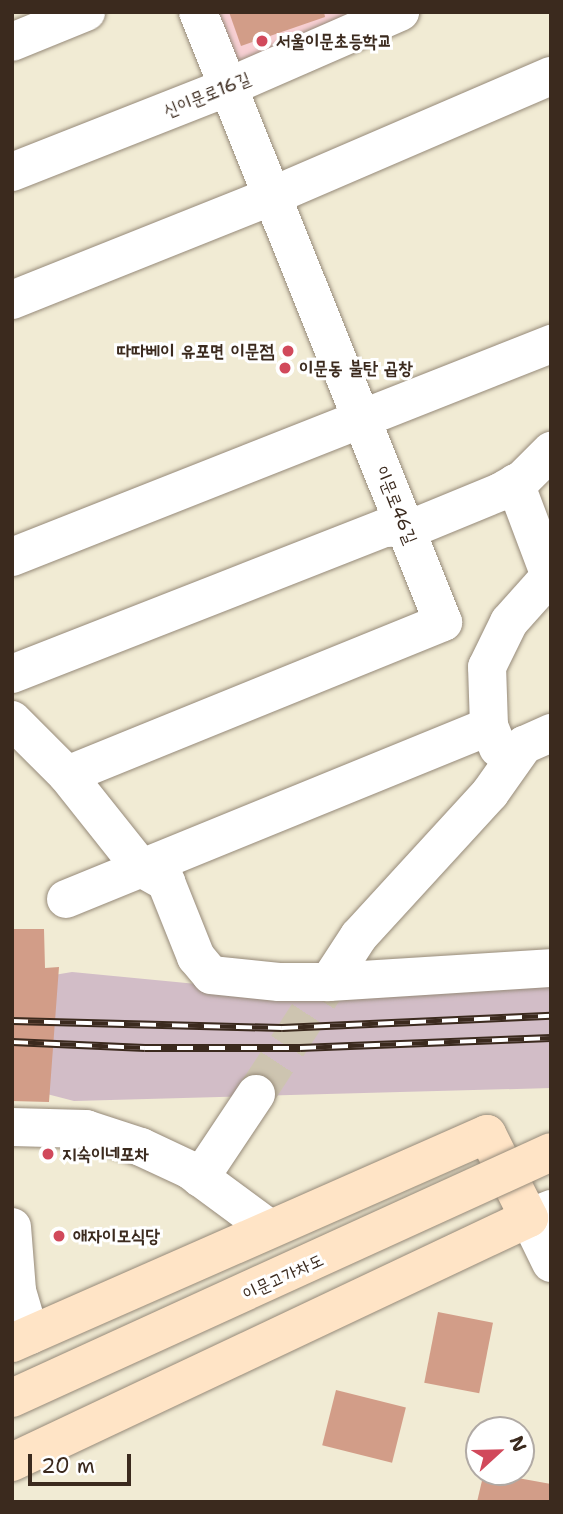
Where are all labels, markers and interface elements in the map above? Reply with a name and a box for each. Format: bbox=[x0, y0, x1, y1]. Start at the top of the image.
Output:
place label: 서울이문초등학교 bbox=[276, 30, 392, 52]
marker: 서울이문초등학교 bbox=[254, 33, 270, 49]
street label: 신이문로16길 bbox=[160, 68, 254, 122]
place label: 따따베이 유포면 이문점 bbox=[117, 340, 274, 362]
marker: 따따베이 유포면 이문점 bbox=[280, 343, 296, 359]
place label: 이문동 불탄 곱창 bbox=[299, 357, 413, 379]
marker: 이문동 불탄 곱창 bbox=[277, 360, 293, 376]
street label: 이문로46길 bbox=[370, 463, 422, 547]
place label: 지숙이네포차 bbox=[62, 1143, 149, 1165]
marker: 지숙이네포차 bbox=[40, 1146, 56, 1162]
place label: 애자이모식당 bbox=[73, 1225, 160, 1247]
marker: 애자이모식당 bbox=[51, 1228, 67, 1244]
street label: 이문고가차도 bbox=[239, 1249, 327, 1305]
north arrow bbox=[465, 1416, 535, 1486]
text: N bbox=[504, 1432, 532, 1455]
scale bar bbox=[32, 1440, 135, 1484]
text: 20 m bbox=[41, 1452, 95, 1480]

